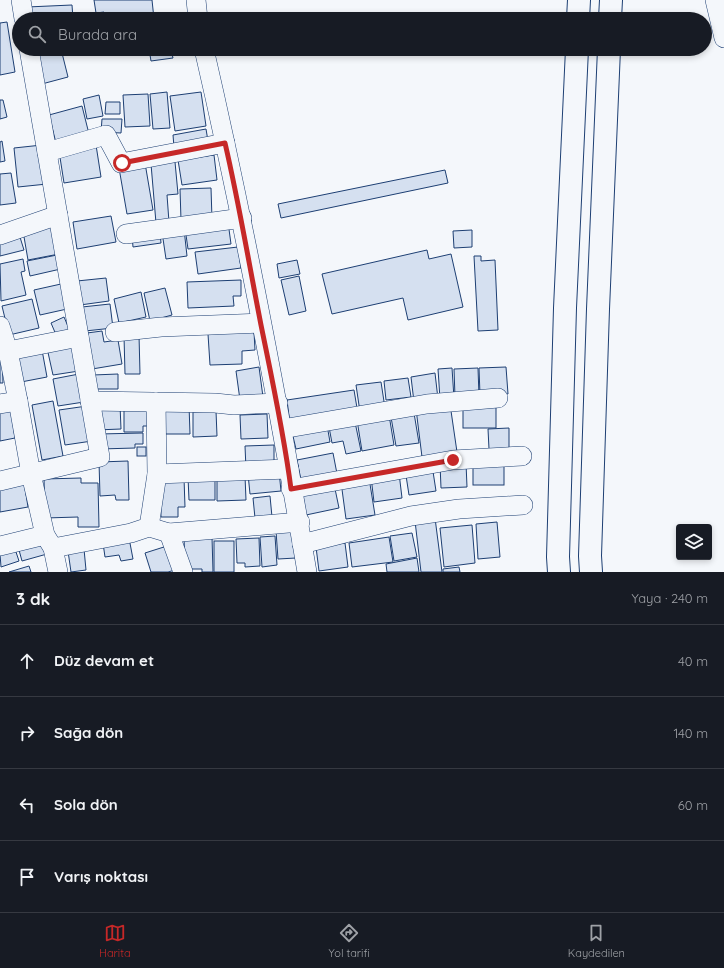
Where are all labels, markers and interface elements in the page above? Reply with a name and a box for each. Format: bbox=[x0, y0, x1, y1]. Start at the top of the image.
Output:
search box bbox=[12, 12, 712, 56]
icon: search bbox=[26, 23, 48, 45]
text: Burada ara bbox=[58, 25, 137, 44]
route start bbox=[113, 154, 131, 172]
route end bbox=[444, 451, 462, 469]
map controls bbox=[676, 524, 712, 560]
button: layers bbox=[676, 524, 712, 560]
text: 3 dk bbox=[16, 588, 50, 609]
text: Yaya · 240 m bbox=[631, 590, 708, 606]
icon: ahead bbox=[16, 650, 38, 672]
text: Düz devam et bbox=[54, 651, 154, 670]
text: 40 m bbox=[678, 653, 708, 669]
icon: right bbox=[16, 722, 38, 744]
text: Sağa dön bbox=[54, 723, 123, 742]
text: 140 m bbox=[673, 725, 708, 741]
icon: left bbox=[16, 794, 38, 816]
text: Sola dön bbox=[54, 795, 118, 814]
text: 60 m bbox=[678, 797, 708, 813]
icon: arrive bbox=[16, 866, 38, 888]
text: Varış noktası bbox=[54, 867, 148, 886]
tab: Harita bbox=[99, 922, 131, 960]
tab: Yol tarifi bbox=[329, 922, 370, 960]
tab: Kaydedilen bbox=[568, 922, 625, 960]

